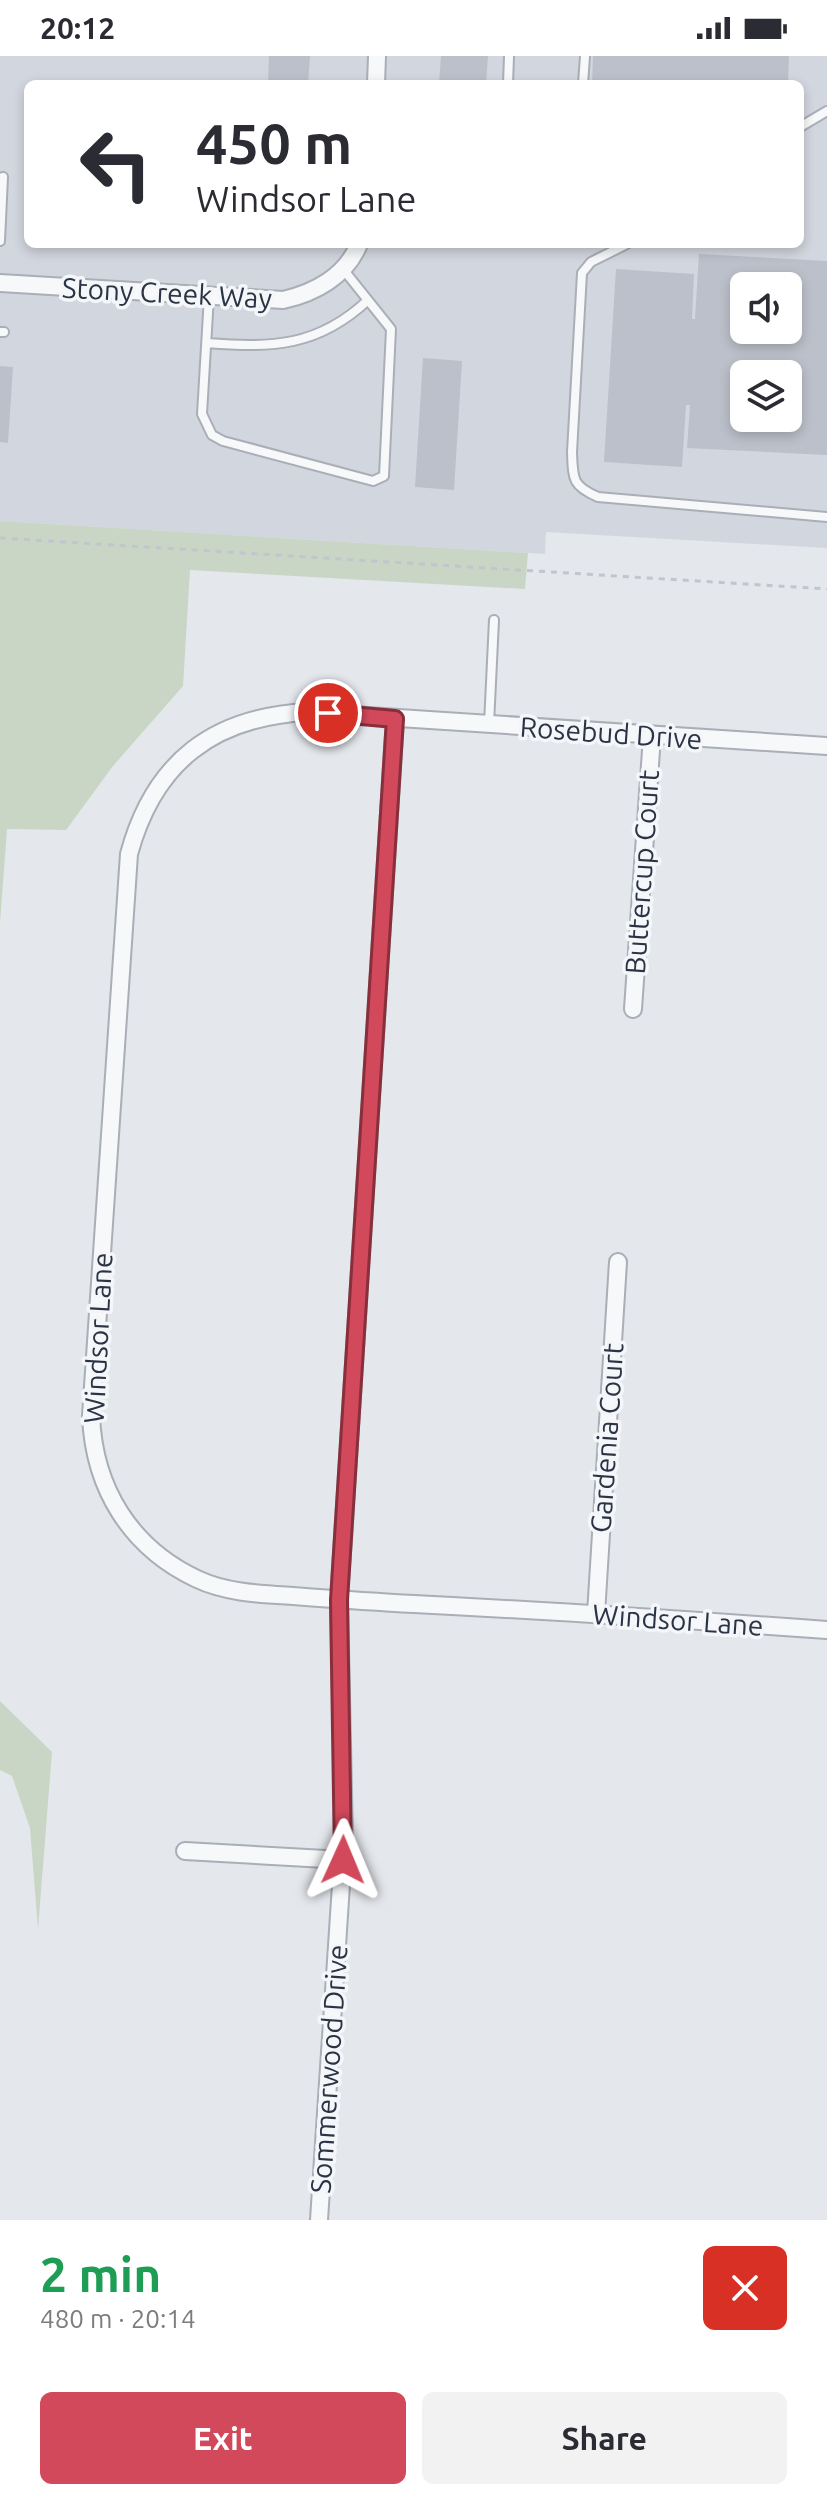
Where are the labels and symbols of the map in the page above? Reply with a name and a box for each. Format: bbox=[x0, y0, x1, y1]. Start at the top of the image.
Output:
street label: Stony Creek Way bbox=[61, 272, 273, 313]
pin bbox=[294, 679, 362, 747]
street label: Rosebud Drive bbox=[519, 711, 703, 754]
street label: Buttercup Court bbox=[619, 769, 664, 975]
street label: Windsor Lane bbox=[78, 1252, 117, 1424]
street label: Gardenia Court bbox=[584, 1342, 629, 1534]
street label: Windsor Lane bbox=[592, 1598, 765, 1641]
position arrow bbox=[301, 1818, 385, 1902]
street label: Sommerwood Drive bbox=[304, 1943, 353, 2194]

